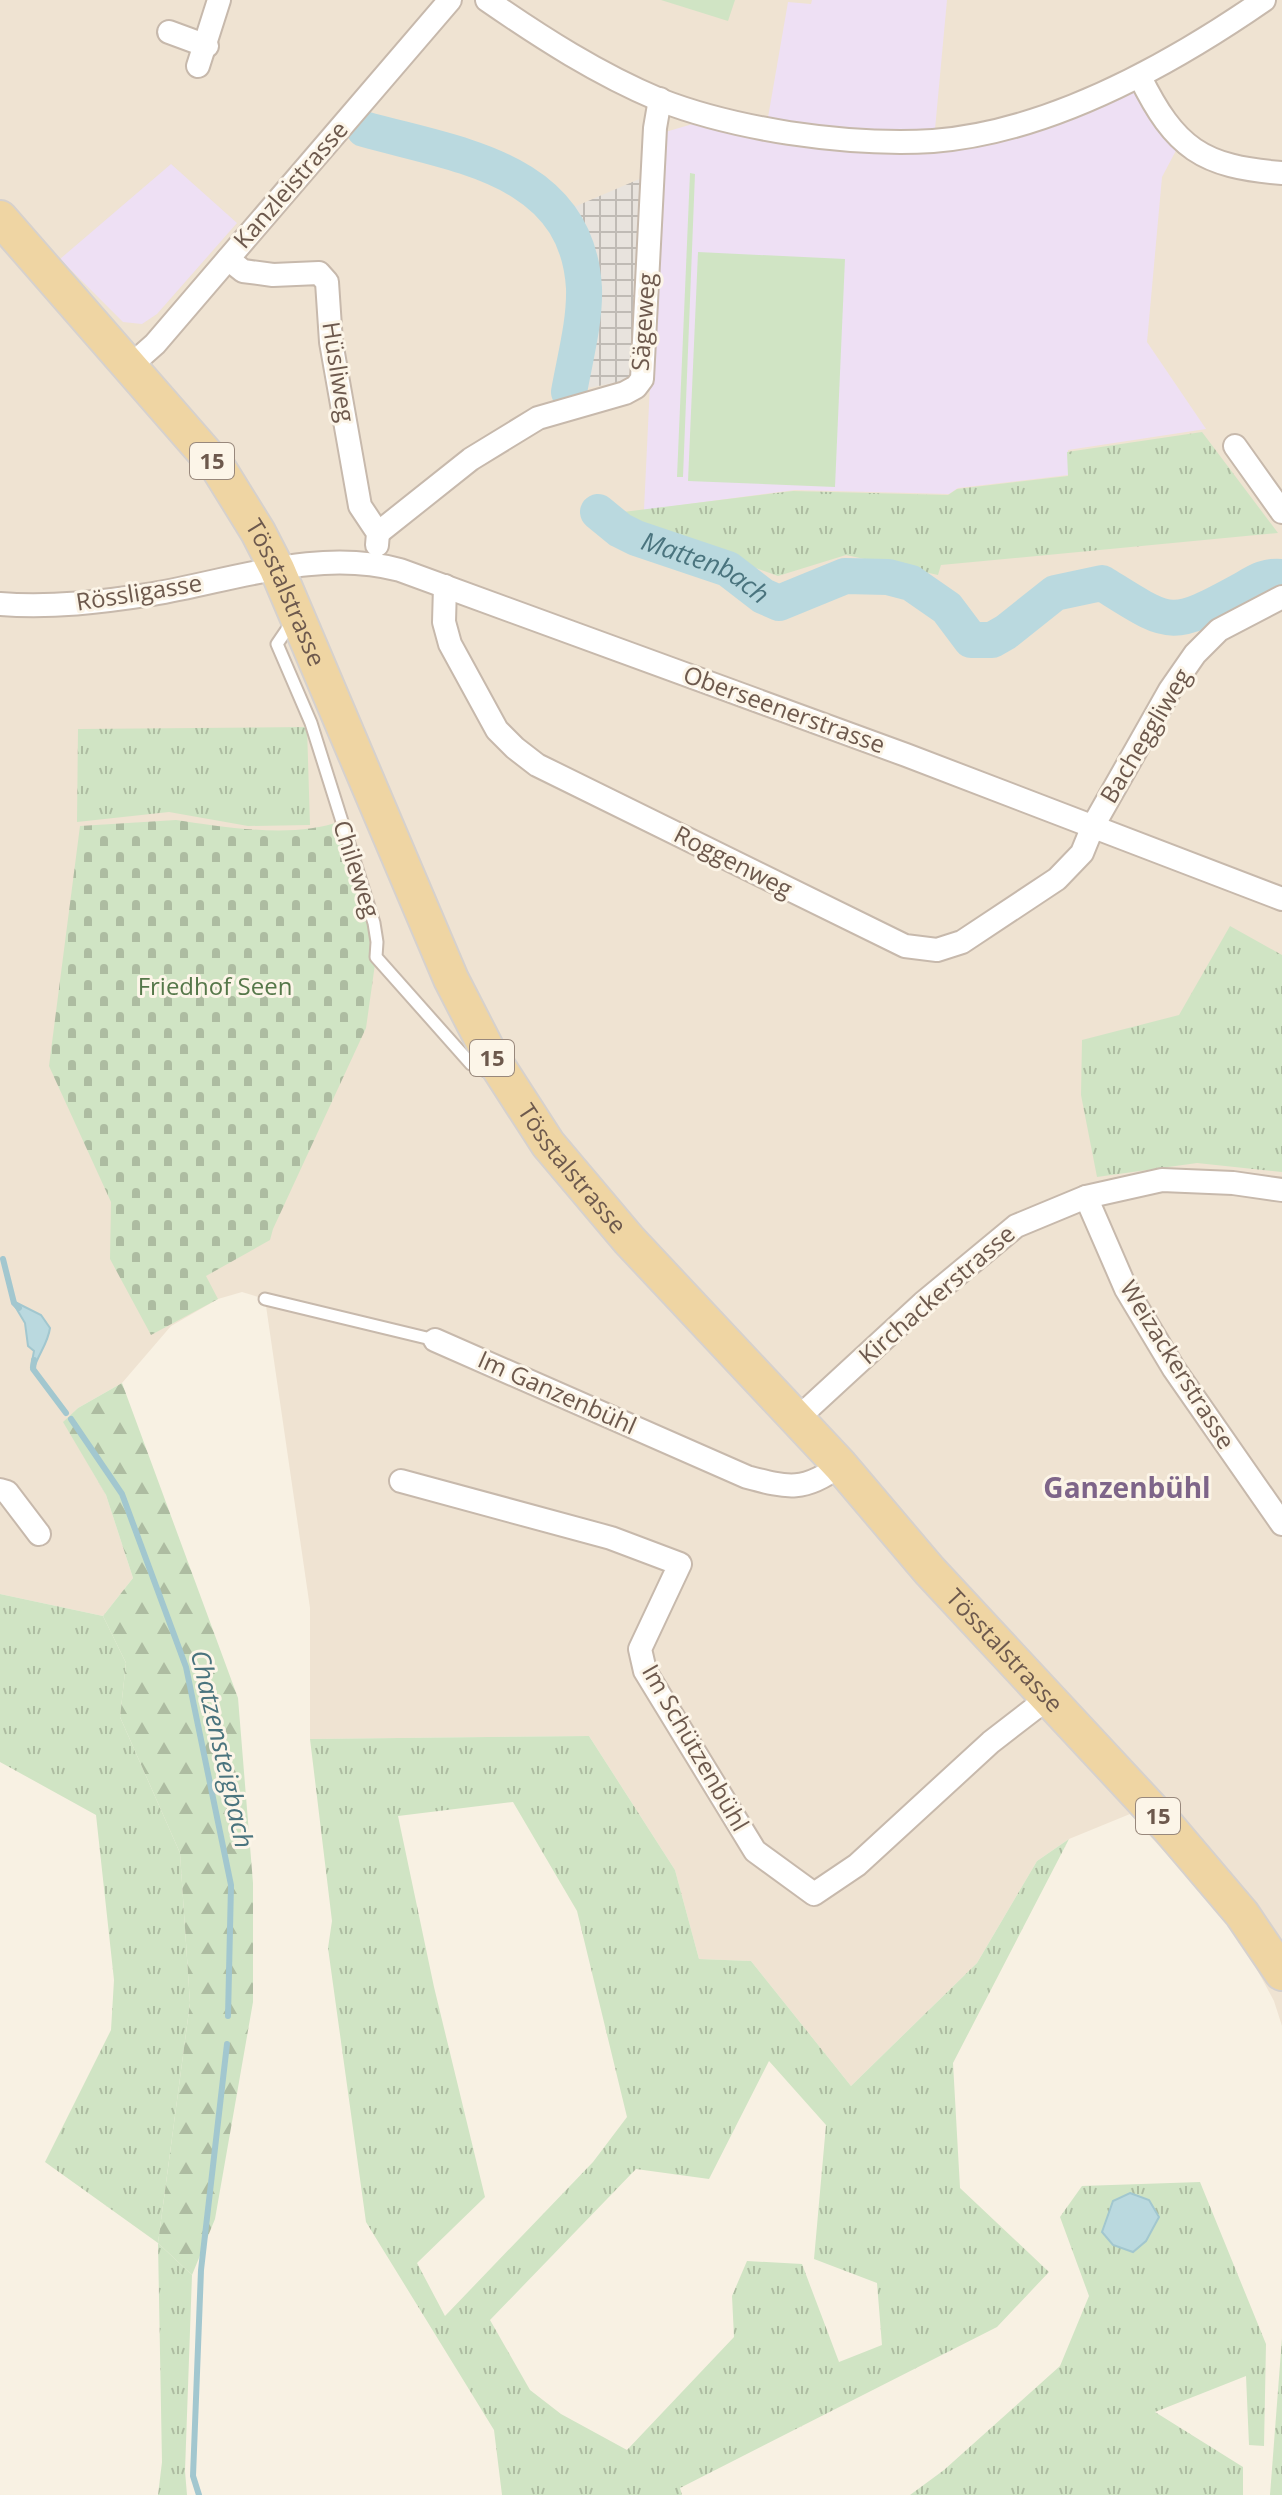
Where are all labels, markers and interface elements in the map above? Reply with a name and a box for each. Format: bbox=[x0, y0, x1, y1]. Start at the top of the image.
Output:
street label: Kanzleistrasse bbox=[225, 113, 355, 255]
street label: Sägeweg bbox=[623, 272, 662, 372]
street label: Hüsliweg bbox=[315, 319, 364, 424]
road number: 15 bbox=[190, 443, 234, 479]
street label: Tösstalstrasse bbox=[239, 512, 334, 671]
water label: Mattenbach bbox=[637, 522, 777, 612]
street label: Rössligasse bbox=[73, 565, 204, 618]
street label: Oberseenerstrasse bbox=[679, 657, 890, 760]
street label: Bacheggliweg bbox=[1091, 662, 1198, 809]
street label: Chileweg bbox=[326, 816, 389, 921]
street label: Roggenweg bbox=[669, 817, 798, 905]
park label: Friedhof Seen bbox=[138, 969, 292, 1002]
road number: 15 bbox=[470, 1040, 514, 1076]
street label: Tösstalstrasse bbox=[511, 1097, 635, 1240]
street label: Kirchackerstrasse bbox=[851, 1217, 1021, 1371]
street label: Weizackerstrasse bbox=[1113, 1274, 1243, 1455]
street label: Im Ganzenbühl bbox=[473, 1342, 642, 1441]
district label: Ganzenbühl bbox=[1043, 1468, 1211, 1506]
street label: Tösstalstrasse bbox=[939, 1581, 1071, 1719]
water label: Chatzensteigbach bbox=[183, 1646, 263, 1851]
street label: Im Schützenbühl bbox=[635, 1658, 757, 1837]
road number: 15 bbox=[1136, 1798, 1180, 1834]

